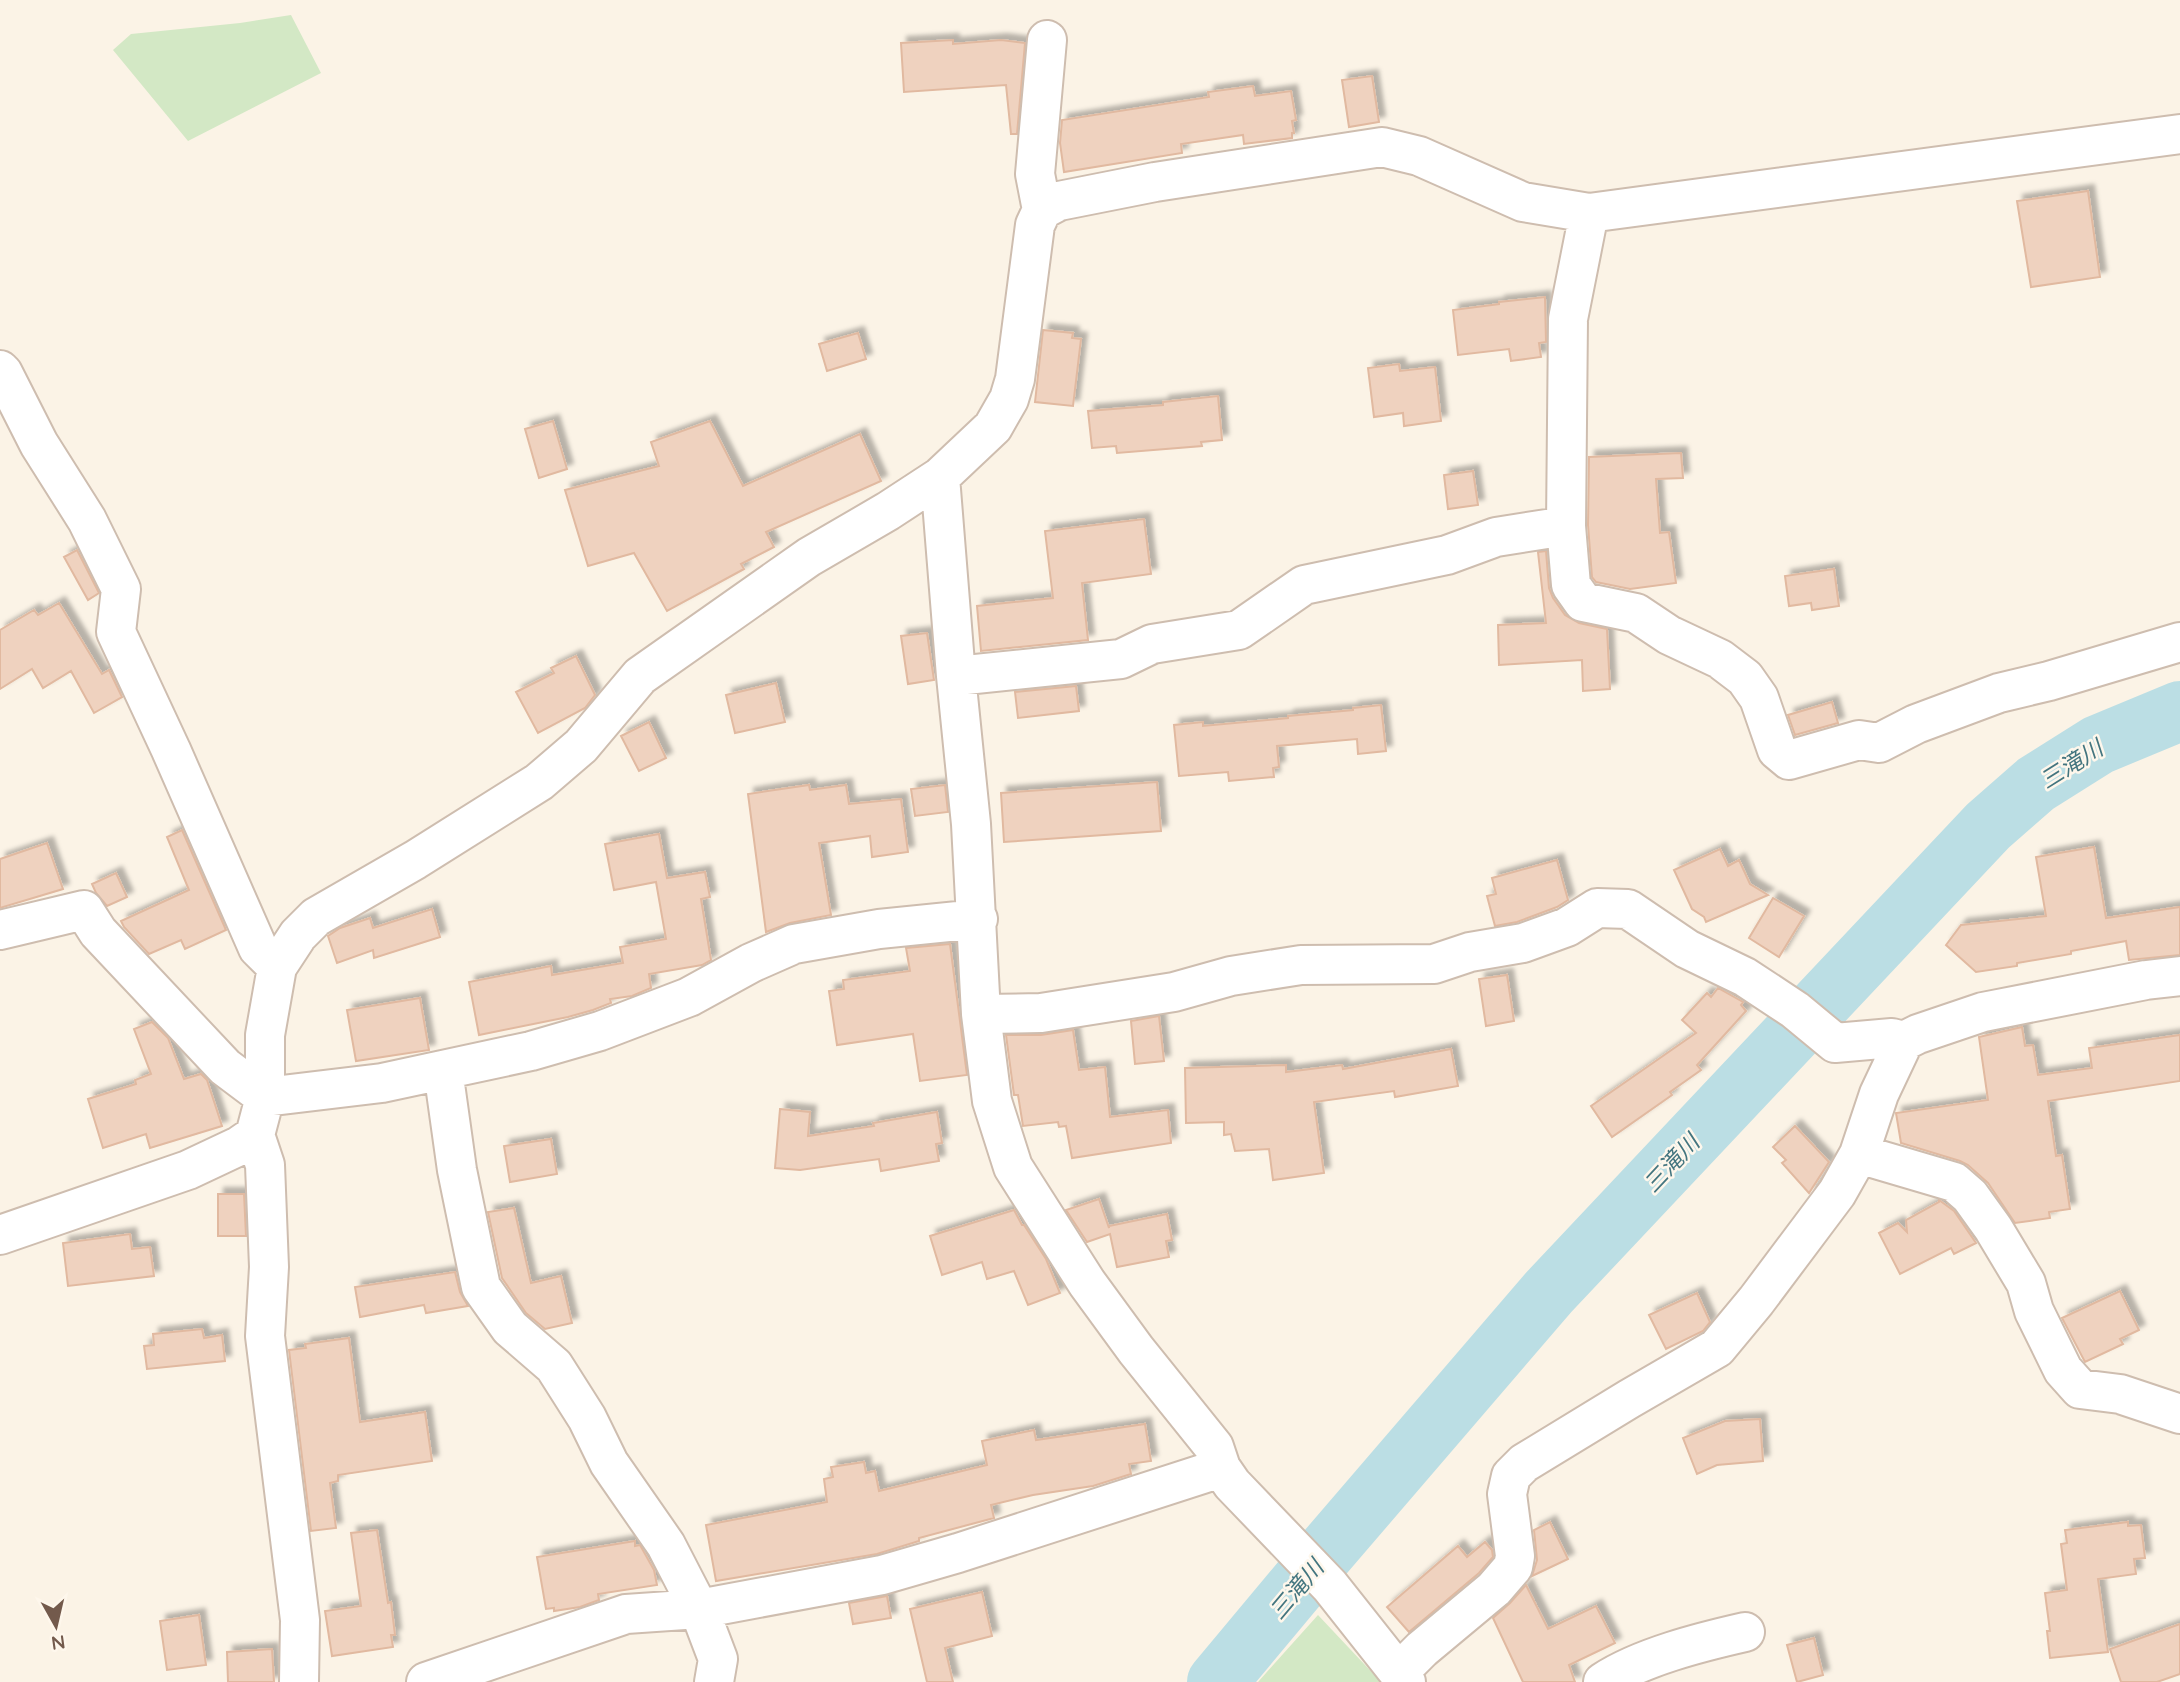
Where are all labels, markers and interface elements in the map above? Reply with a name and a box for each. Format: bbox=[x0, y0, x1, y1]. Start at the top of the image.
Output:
water label: 三滝川 bbox=[2034, 732, 2110, 795]
water label: 三滝川 bbox=[1637, 1126, 1707, 1198]
water label: 三滝川 bbox=[1263, 1551, 1331, 1625]
north arrow bbox=[21, 1591, 91, 1661]
text: N bbox=[50, 1630, 67, 1656]

